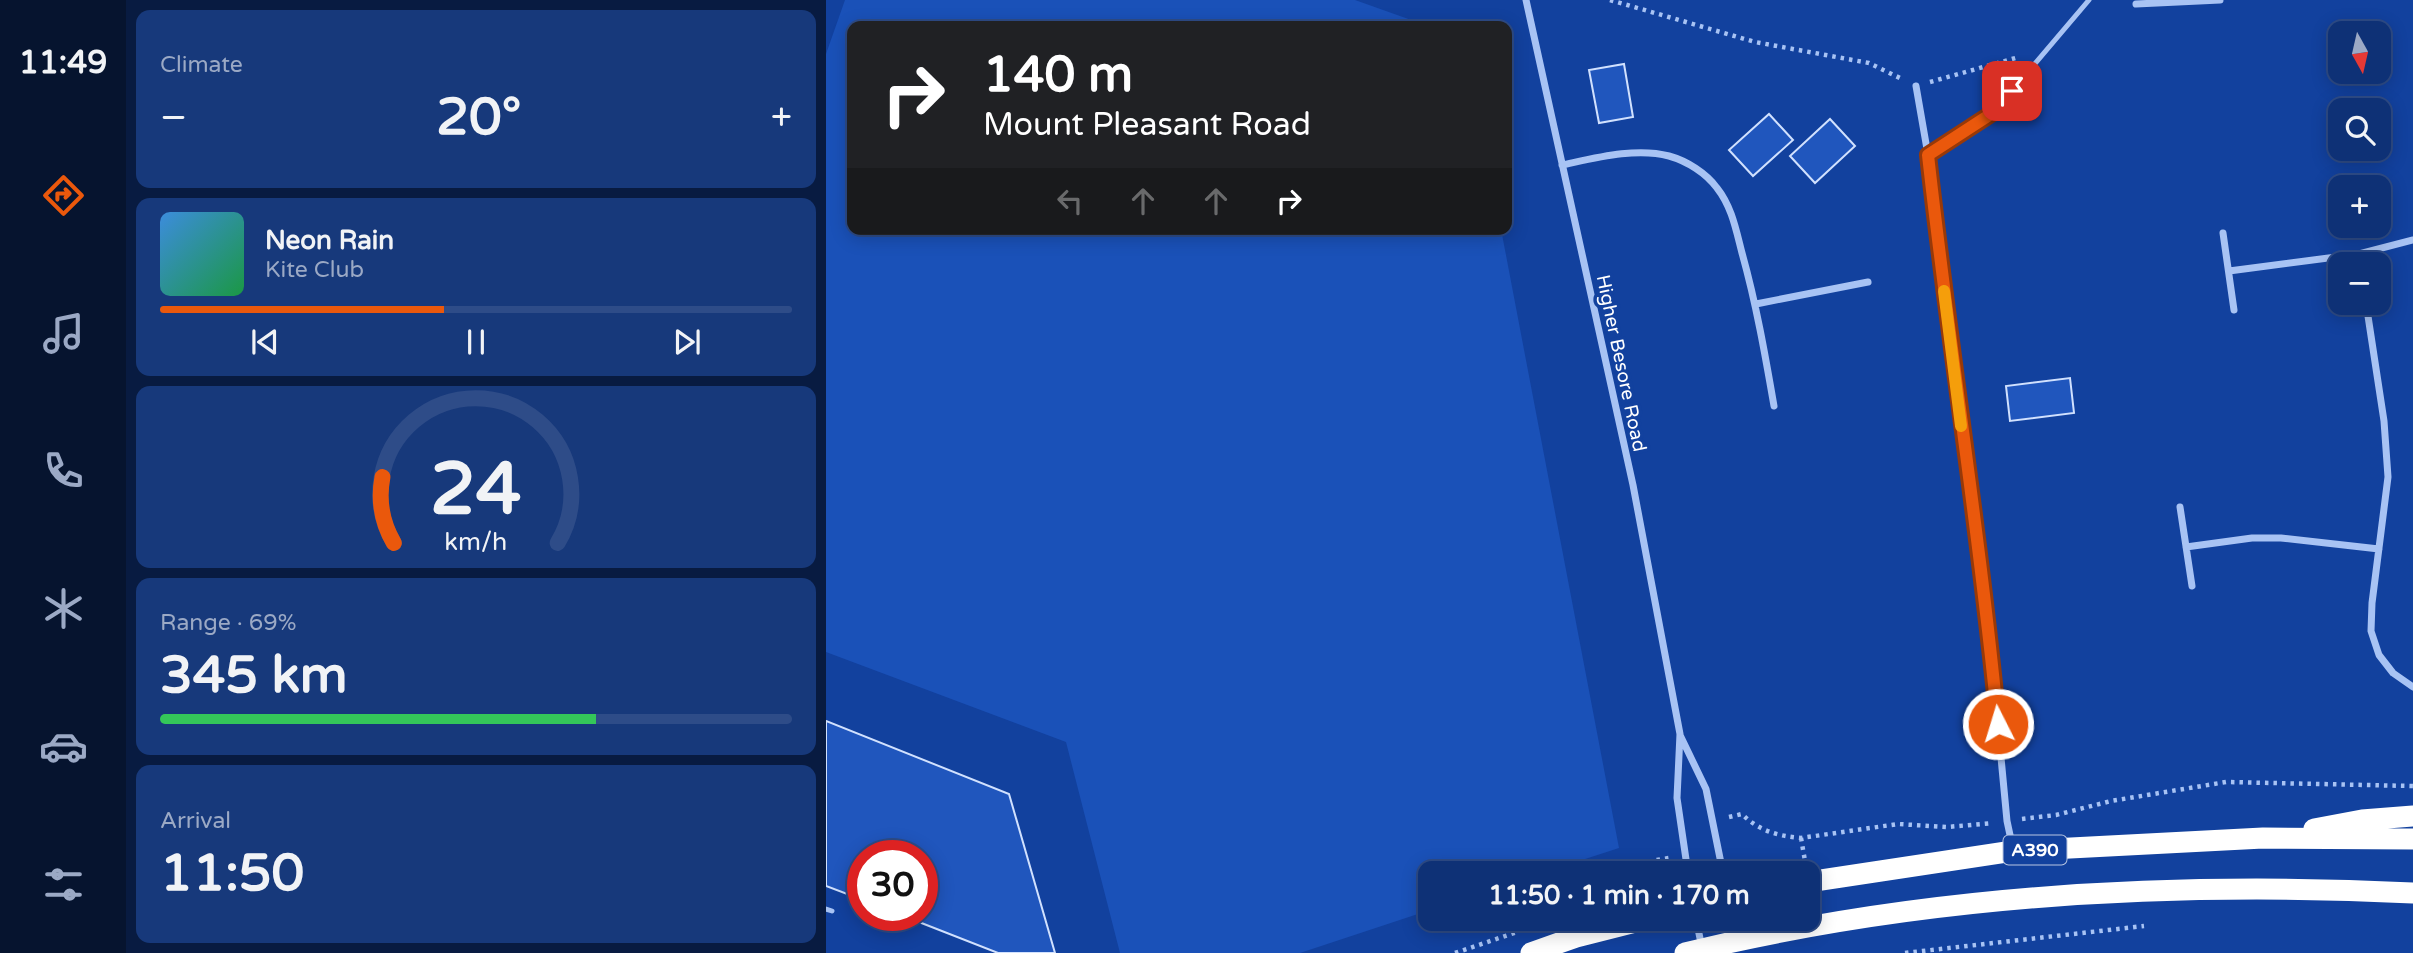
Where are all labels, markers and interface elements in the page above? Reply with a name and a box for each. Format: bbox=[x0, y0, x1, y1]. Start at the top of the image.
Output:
north arrow bbox=[2328, 21, 2390, 84]
map controls bbox=[2328, 21, 2391, 315]
text: 11:49 bbox=[19, 44, 107, 82]
text: 140 m bbox=[983, 46, 1133, 105]
icon: right bbox=[868, 49, 959, 140]
text: Climate bbox=[160, 51, 243, 79]
pin bbox=[1982, 61, 2042, 121]
icon: arrive bbox=[1993, 72, 2031, 110]
text: 20° bbox=[436, 86, 521, 149]
text: − bbox=[160, 95, 187, 141]
text: + bbox=[771, 95, 792, 141]
button: search bbox=[2328, 98, 2391, 161]
text: Mount Pleasant Road bbox=[983, 106, 1311, 144]
icon: directions bbox=[39, 171, 88, 220]
button: + bbox=[2328, 175, 2391, 238]
icon: left bbox=[1051, 182, 1089, 220]
icon: ahead bbox=[1124, 182, 1162, 220]
icon: ahead bbox=[1197, 182, 1235, 220]
icon: right bbox=[1270, 182, 1308, 220]
text: Neon Rain bbox=[265, 225, 394, 256]
button: − bbox=[2328, 252, 2391, 315]
text: Kite Club bbox=[265, 256, 364, 284]
street label: Higher Besore Road bbox=[1592, 273, 1651, 454]
icon: music bbox=[39, 309, 88, 358]
icon: previous bbox=[246, 323, 284, 361]
icon: pause bbox=[457, 323, 495, 361]
icon: next bbox=[668, 323, 706, 361]
icon: phone bbox=[39, 446, 88, 495]
text: 24 bbox=[430, 446, 522, 534]
text: km/h bbox=[445, 526, 507, 556]
icon: climate bbox=[39, 584, 88, 633]
text: Range · 69% bbox=[160, 609, 296, 637]
text: 345 km bbox=[160, 644, 348, 707]
position arrow bbox=[1961, 687, 2035, 761]
icon: car bbox=[39, 722, 88, 771]
text: Arrival bbox=[160, 807, 231, 835]
road number: A390 bbox=[2004, 836, 2066, 864]
speed limit sign: 30 bbox=[847, 840, 938, 931]
text: 11:50 bbox=[160, 842, 304, 905]
icon: filters bbox=[39, 860, 88, 909]
text: 11:50 · 1 min · 170 m bbox=[1488, 880, 1750, 911]

